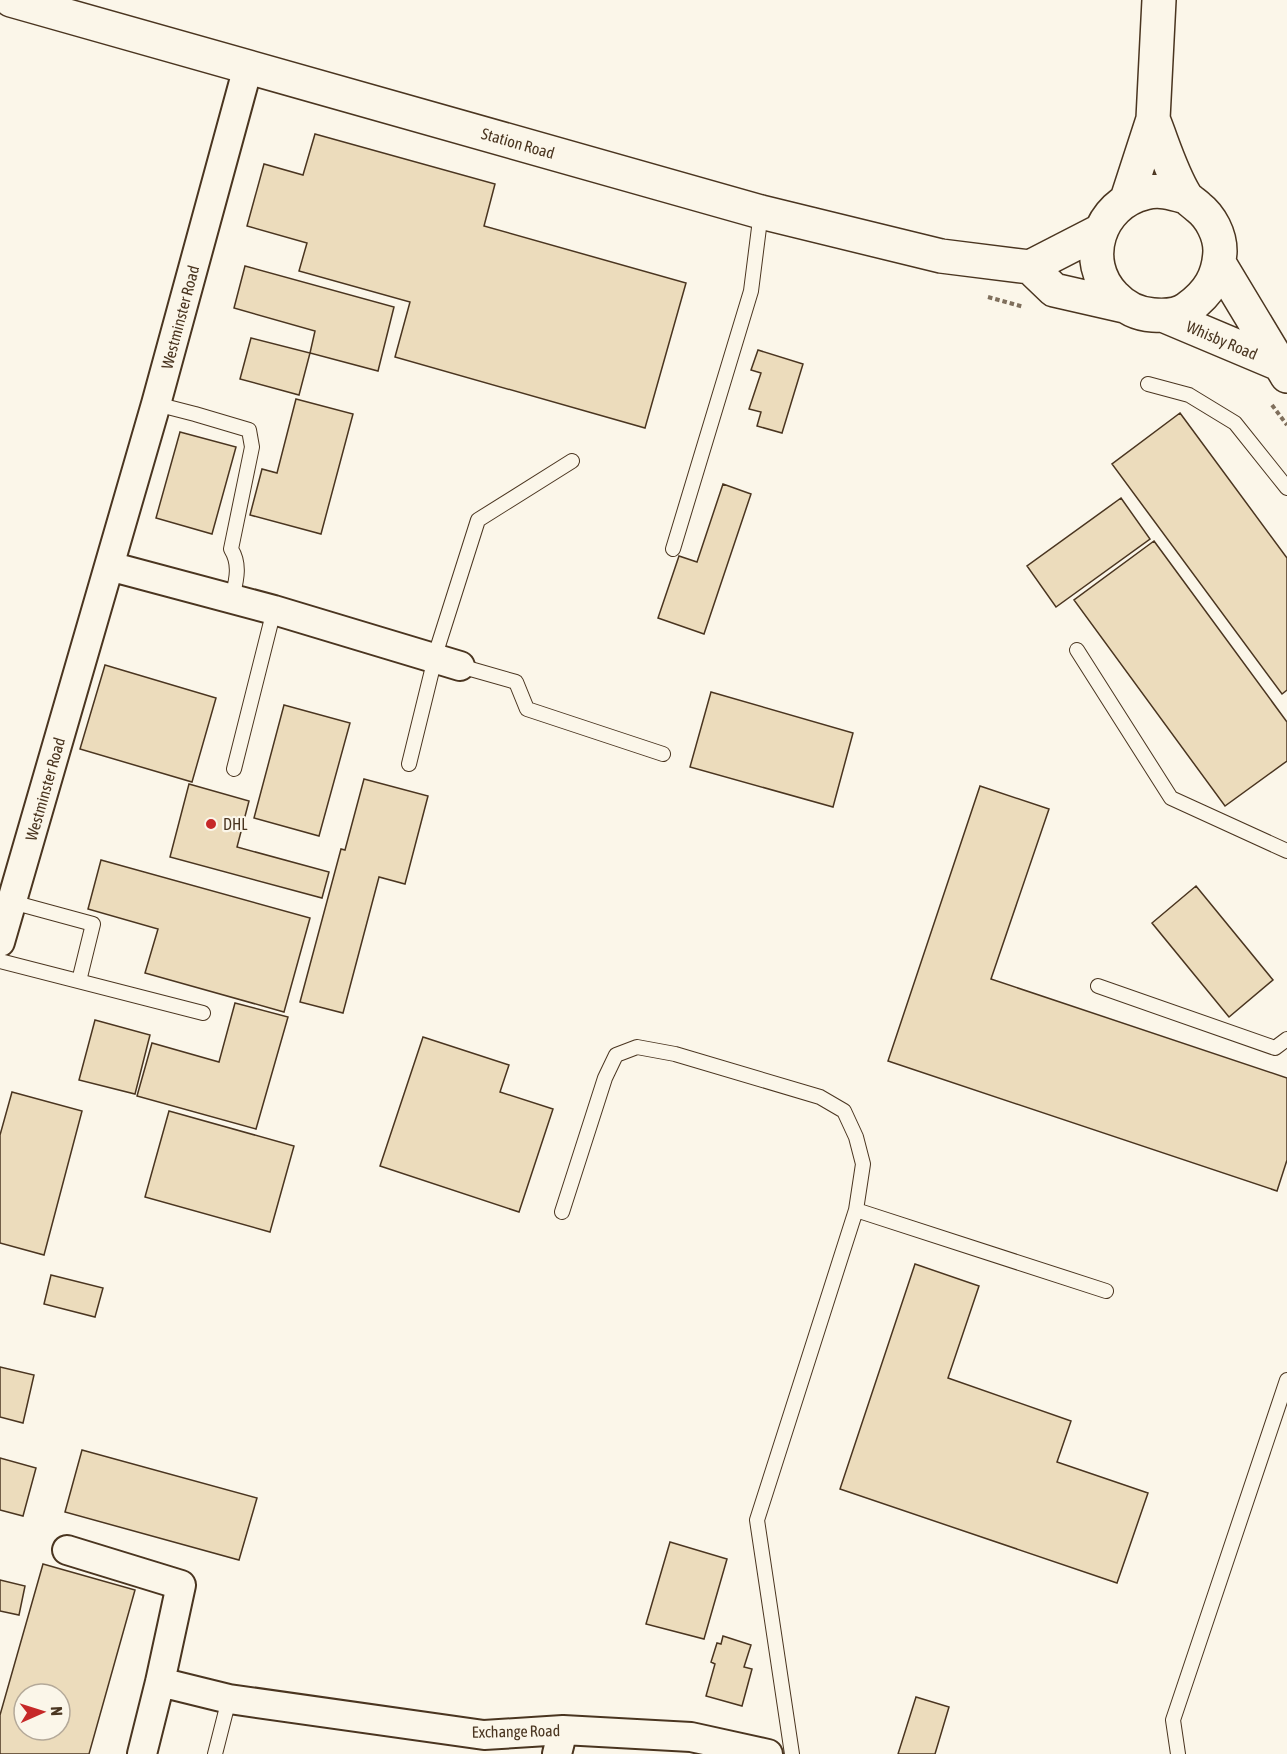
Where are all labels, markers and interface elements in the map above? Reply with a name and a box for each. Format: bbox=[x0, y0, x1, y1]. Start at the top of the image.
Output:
street label: Station Road bbox=[479, 124, 557, 162]
street label: Westminster Road bbox=[158, 263, 202, 371]
street label: Whisby Road bbox=[1183, 317, 1260, 364]
street label: Westminster Road bbox=[22, 735, 68, 843]
place label: DHL bbox=[223, 815, 248, 833]
marker: DHL bbox=[204, 817, 218, 831]
north arrow bbox=[12, 1682, 72, 1742]
text: N bbox=[48, 1706, 66, 1716]
street label: Exchange Road bbox=[472, 1721, 560, 1742]

